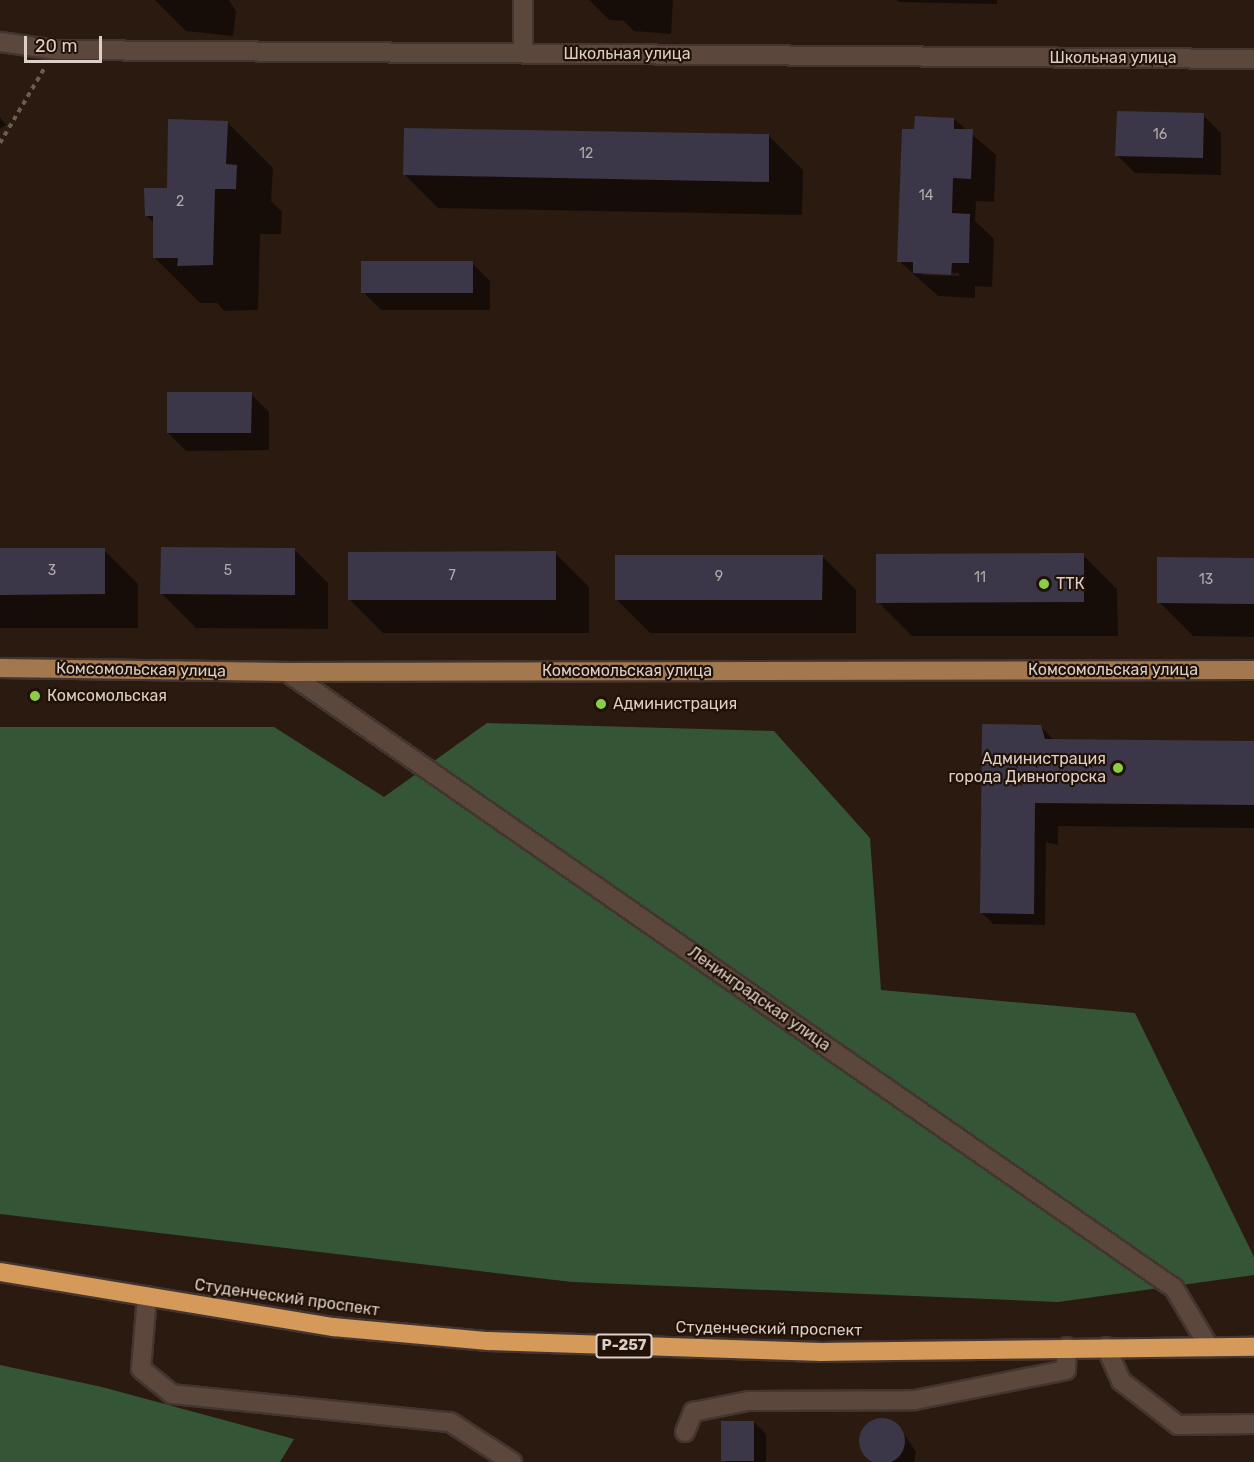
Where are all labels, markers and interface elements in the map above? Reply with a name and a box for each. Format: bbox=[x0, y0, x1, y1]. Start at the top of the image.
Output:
scale bar bbox=[27, 24, 105, 62]
text: 20 m bbox=[35, 35, 77, 57]
street label: Школьная улица bbox=[563, 44, 691, 64]
street label: Школьная улица bbox=[1049, 48, 1177, 68]
house number: 16 bbox=[1153, 127, 1167, 143]
house number: 12 bbox=[579, 146, 593, 162]
house number: 14 bbox=[919, 188, 933, 204]
house number: 2 bbox=[176, 194, 184, 210]
house number: 3 bbox=[48, 563, 56, 579]
house number: 5 bbox=[224, 563, 232, 579]
house number: 7 bbox=[448, 568, 456, 584]
house number: 9 bbox=[715, 569, 723, 585]
house number: 11 bbox=[974, 570, 986, 586]
house number: 13 bbox=[1199, 572, 1213, 588]
place label: ТТК bbox=[1056, 574, 1085, 594]
marker: ТТК bbox=[1037, 577, 1051, 591]
street label: Комсомольская улица bbox=[56, 659, 226, 681]
street label: Комсомольская улица bbox=[1028, 660, 1198, 680]
street label: Комсомольская улица bbox=[542, 661, 712, 681]
place label: Комсомольская bbox=[47, 686, 167, 706]
marker: Комсомольская bbox=[28, 689, 42, 703]
place label: Администрация bbox=[613, 694, 737, 714]
marker: Администрация bbox=[594, 697, 608, 711]
place label: Администрация города Дивногорска bbox=[948, 749, 1106, 787]
marker: Администрация города Дивногорска bbox=[1111, 761, 1125, 775]
street label: Ленинградская улица bbox=[684, 943, 834, 1055]
street label: Студенческий проспект bbox=[193, 1276, 381, 1320]
street label: Студенческий проспект bbox=[675, 1318, 863, 1340]
road number: Р-257 bbox=[596, 1334, 652, 1358]

